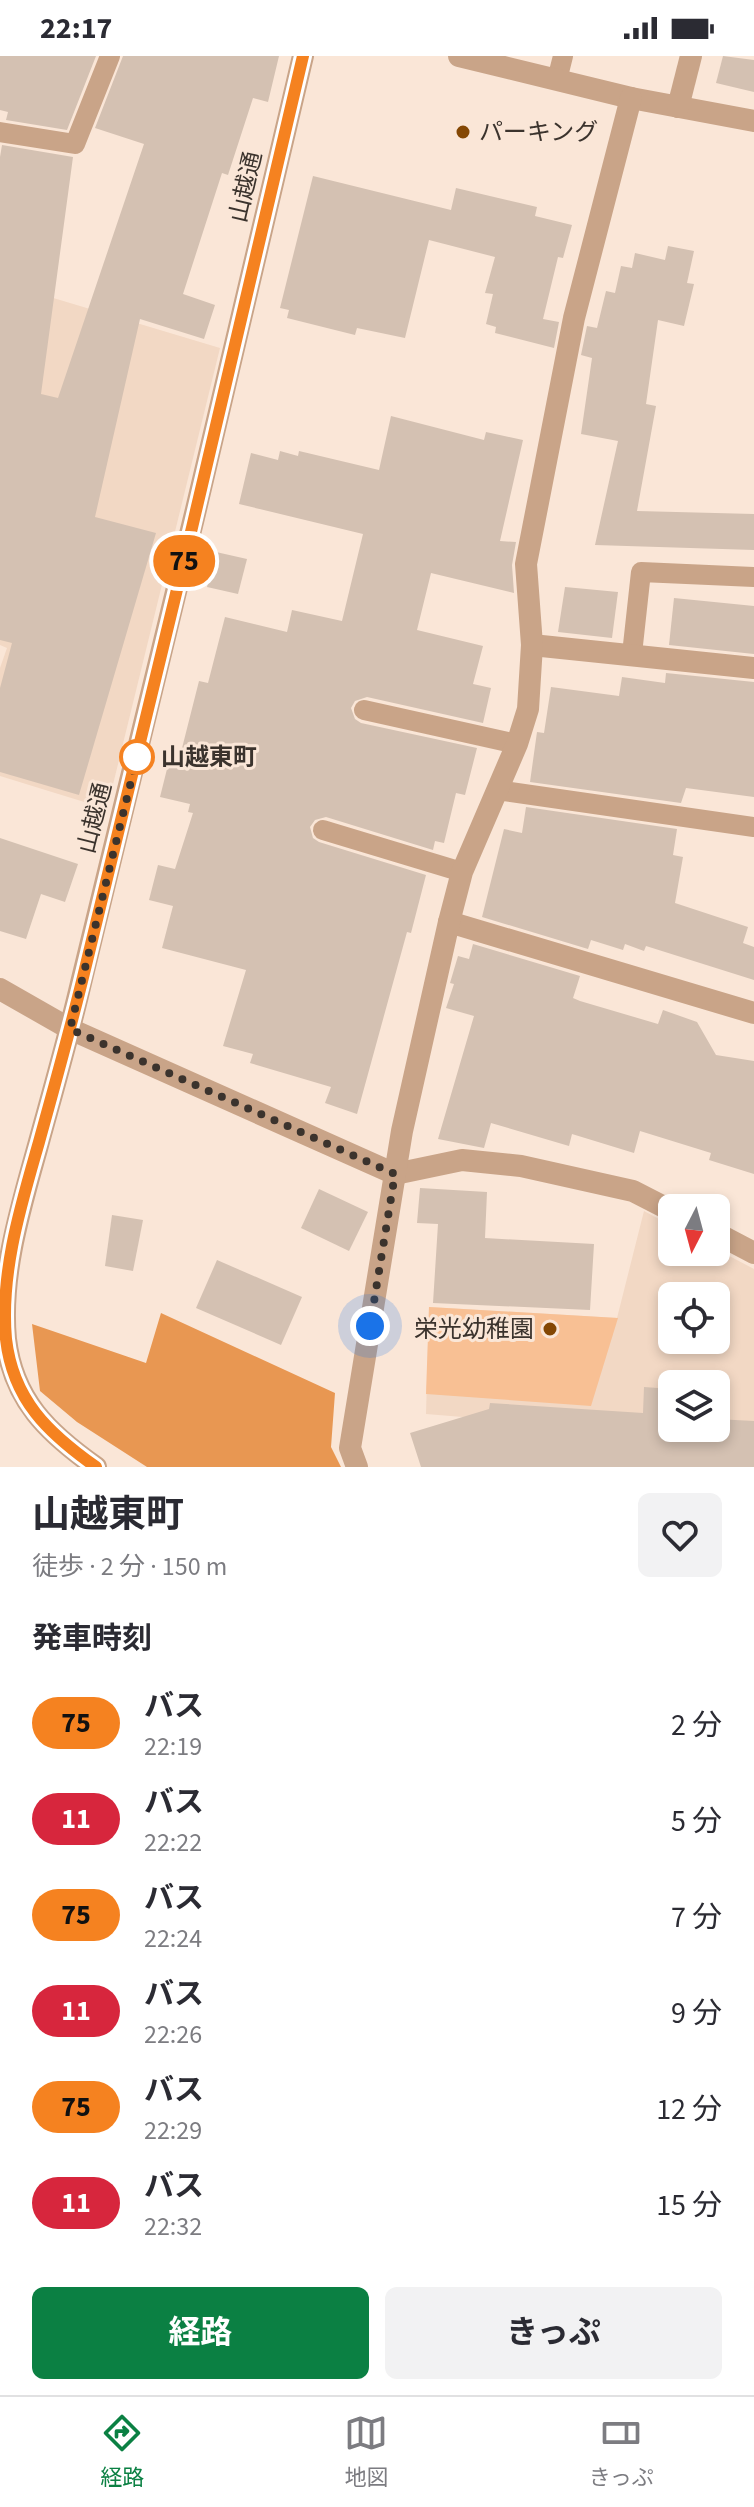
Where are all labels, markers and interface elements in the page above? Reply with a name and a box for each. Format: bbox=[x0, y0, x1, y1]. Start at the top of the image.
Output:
text: 22:17 bbox=[40, 7, 112, 50]
place label: パーキング bbox=[479, 115, 598, 150]
marker: パーキング bbox=[454, 123, 472, 141]
street label: 山越通 bbox=[221, 148, 271, 226]
line badge: 75 bbox=[148, 535, 220, 587]
text: 75 bbox=[169, 541, 199, 581]
marker: 山越東町 bbox=[120, 740, 154, 774]
place label: 山越東町 bbox=[161, 740, 257, 775]
street label: 山越通 bbox=[69, 779, 121, 857]
north arrow bbox=[658, 1194, 730, 1266]
map controls bbox=[658, 1194, 730, 1442]
button: locate bbox=[658, 1282, 730, 1354]
your location bbox=[350, 1306, 390, 1346]
place label: 栄光幼稚園 bbox=[414, 1312, 534, 1347]
marker: 栄光幼稚園 bbox=[541, 1320, 559, 1338]
button: layers bbox=[658, 1370, 730, 1442]
text: 山越東町 bbox=[32, 1488, 184, 1542]
button: heart bbox=[638, 1493, 722, 1577]
text: 徒歩 · 2 分 · 150 m bbox=[32, 1548, 227, 1585]
text: 発車時刻 bbox=[32, 1617, 152, 1660]
text: バス bbox=[144, 1685, 204, 1728]
text: 75 bbox=[61, 1703, 91, 1743]
text: 2 分 bbox=[671, 1704, 722, 1747]
text: 22:19 bbox=[144, 1728, 202, 1765]
text: バス bbox=[144, 1781, 204, 1824]
text: 11 bbox=[61, 1799, 91, 1839]
text: 5 分 bbox=[671, 1800, 722, 1843]
text: 22:22 bbox=[144, 1824, 202, 1861]
text: バス bbox=[144, 1877, 204, 1920]
text: 75 bbox=[61, 1895, 91, 1935]
text: 7 分 bbox=[671, 1896, 722, 1939]
text: 22:24 bbox=[144, 1920, 202, 1957]
text: バス bbox=[144, 1973, 204, 2016]
text: 11 bbox=[61, 1991, 91, 2031]
text: 9 分 bbox=[671, 1992, 722, 2035]
text: 22:26 bbox=[144, 2016, 202, 2053]
text: バス bbox=[144, 2069, 204, 2112]
text: 75 bbox=[61, 2087, 91, 2127]
text: 12 分 bbox=[656, 2088, 722, 2131]
text: 22:29 bbox=[144, 2112, 202, 2149]
text: バス bbox=[144, 2165, 204, 2208]
text: 11 bbox=[61, 2183, 91, 2223]
text: 15 分 bbox=[656, 2184, 722, 2227]
text: 22:32 bbox=[144, 2208, 202, 2245]
button: 経路 bbox=[32, 2287, 369, 2379]
button: きっぷ bbox=[385, 2287, 722, 2379]
tab: 経路 bbox=[100, 2411, 144, 2494]
tab: 地図 bbox=[344, 2411, 388, 2494]
tab: きっぷ bbox=[589, 2411, 654, 2494]

